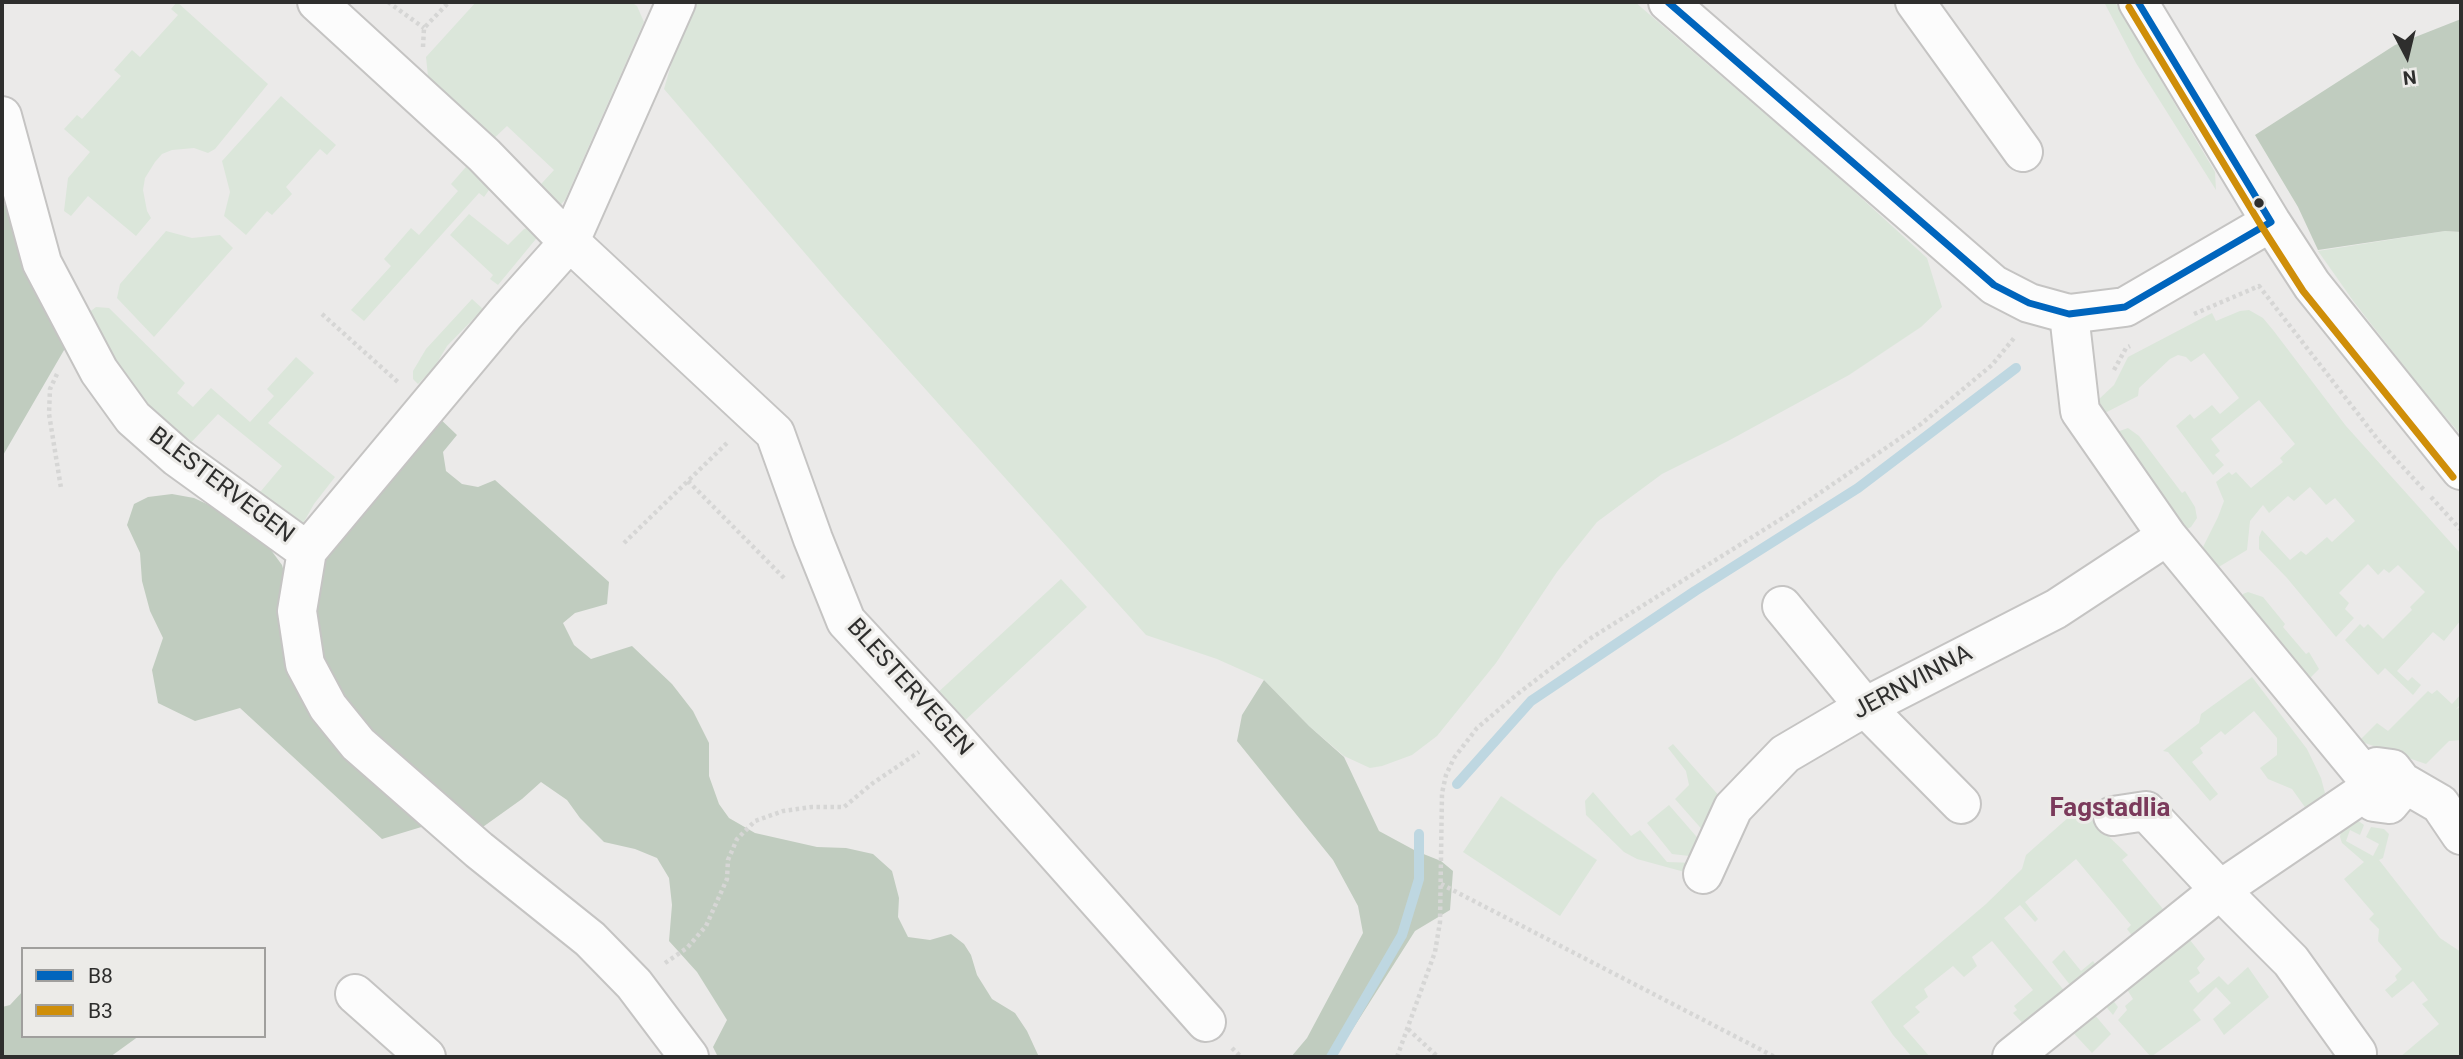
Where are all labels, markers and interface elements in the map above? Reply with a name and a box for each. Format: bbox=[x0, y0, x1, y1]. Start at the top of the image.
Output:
north arrow bbox=[2372, 21, 2442, 91]
text: N bbox=[2402, 65, 2418, 90]
unlabelled marker bbox=[2252, 196, 2266, 210]
street label: BLESTERVEGEN bbox=[143, 422, 299, 550]
street label: BLESTERVEGEN bbox=[840, 614, 978, 762]
street label: JERNVINNA bbox=[1849, 640, 1977, 726]
district label: Fagstadlia bbox=[2050, 793, 2170, 825]
legend bbox=[21, 947, 266, 1038]
text: B8 bbox=[88, 964, 113, 988]
text: B3 bbox=[88, 999, 113, 1023]

